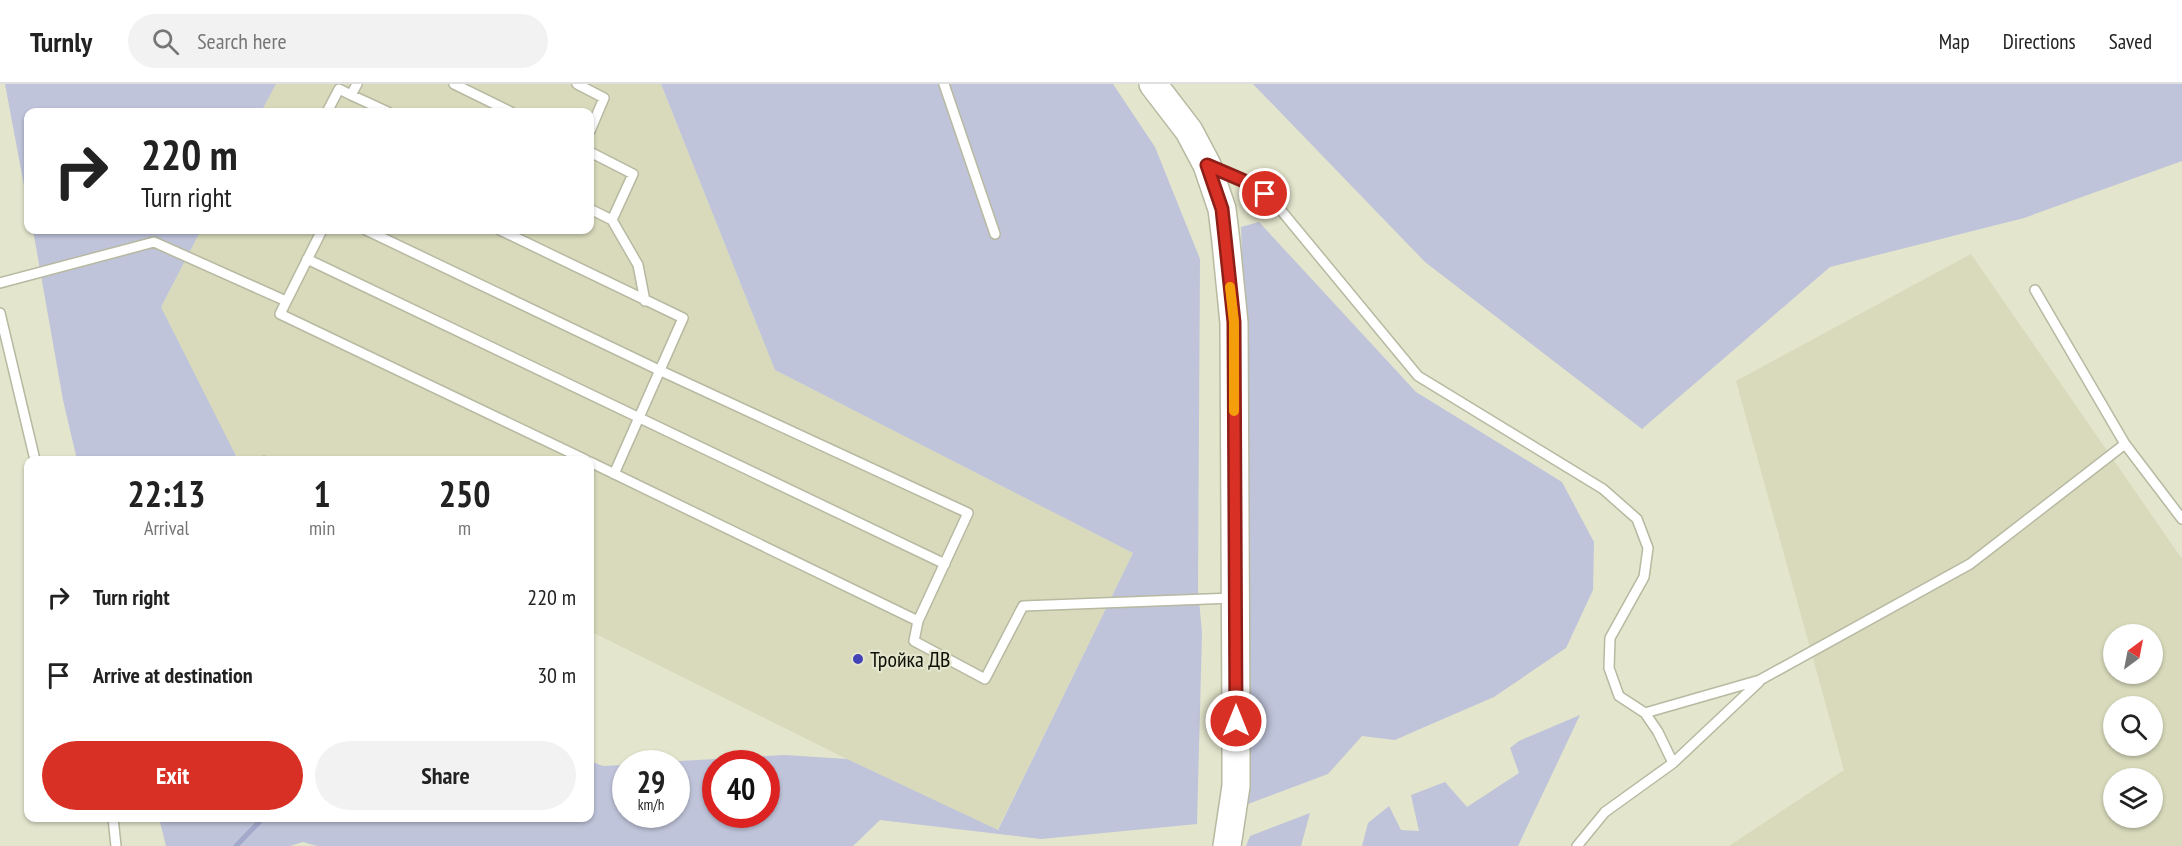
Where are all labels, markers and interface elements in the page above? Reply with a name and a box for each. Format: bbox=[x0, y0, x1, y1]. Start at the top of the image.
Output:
search box bbox=[128, 14, 548, 68]
text: Turnly bbox=[30, 23, 92, 60]
icon: search bbox=[149, 25, 182, 58]
text: Search here bbox=[197, 27, 287, 55]
text: Map bbox=[1939, 28, 1970, 55]
text: Directions bbox=[2003, 28, 2076, 55]
text: Saved bbox=[2109, 28, 2152, 55]
text: 220 m bbox=[141, 127, 238, 182]
icon: right bbox=[42, 132, 120, 210]
pin bbox=[1239, 168, 1290, 219]
icon: arrive bbox=[1248, 177, 1281, 210]
text: Turn right bbox=[141, 180, 232, 214]
text: 22:13 bbox=[128, 470, 205, 517]
text: 1 bbox=[313, 470, 331, 517]
text: 250 bbox=[439, 470, 490, 517]
text: Arrival bbox=[144, 515, 189, 541]
text: min bbox=[309, 515, 335, 541]
text: m bbox=[458, 515, 471, 541]
icon: right bbox=[42, 581, 75, 614]
text: Turn right bbox=[93, 583, 170, 611]
text: 220 m bbox=[527, 583, 576, 611]
north arrow bbox=[2103, 624, 2163, 684]
map controls bbox=[2103, 624, 2163, 828]
place label: Тройка ДВ bbox=[870, 645, 950, 673]
marker: Тройка ДВ bbox=[851, 652, 865, 666]
icon: arrive bbox=[42, 659, 75, 692]
text: Arrive at destination bbox=[93, 661, 253, 689]
text: 30 m bbox=[537, 661, 576, 689]
position arrow bbox=[1204, 689, 1268, 753]
button: search bbox=[2103, 696, 2163, 756]
button: Exit bbox=[42, 741, 303, 810]
button: Share bbox=[315, 741, 576, 810]
speed limit sign: 40 bbox=[702, 750, 780, 828]
text: 29 bbox=[637, 762, 665, 801]
button: layers bbox=[2103, 768, 2163, 828]
text: km/h bbox=[638, 795, 664, 814]

